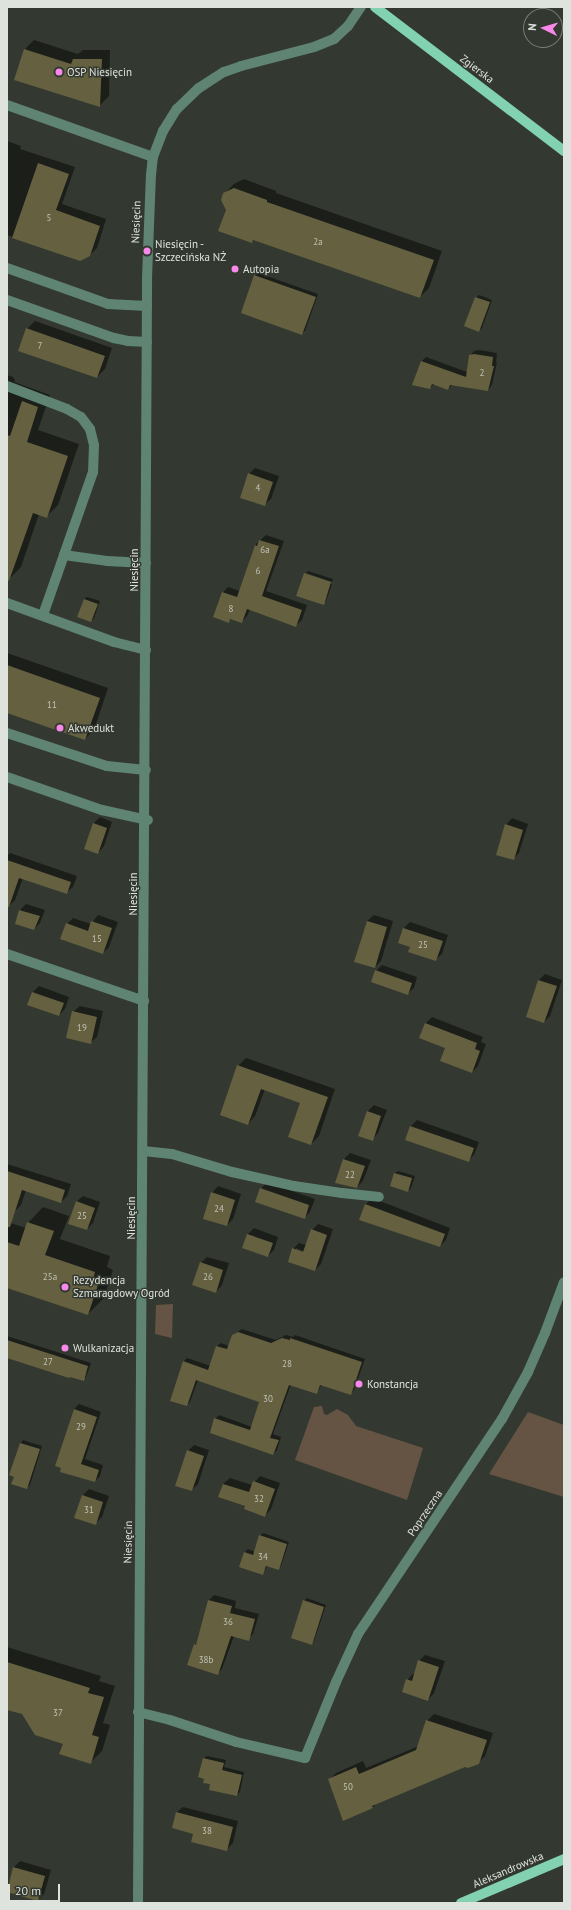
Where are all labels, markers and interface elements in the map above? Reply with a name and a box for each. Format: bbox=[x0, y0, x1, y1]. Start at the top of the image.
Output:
north arrow bbox=[523, 8, 563, 48]
text: N bbox=[525, 23, 539, 31]
street label: Zgierska bbox=[457, 52, 497, 86]
place label: OSP Niesięcin bbox=[67, 65, 132, 79]
marker: OSP Niesięcin bbox=[54, 67, 64, 77]
street label: Niesięcin bbox=[129, 200, 143, 244]
house number: 5 bbox=[47, 213, 51, 223]
house number: 2a bbox=[313, 237, 323, 247]
place label: Niesięcin - Szczecińska NŻ bbox=[155, 238, 226, 264]
marker: Niesięcin - Szczecińska NŻ bbox=[142, 246, 152, 256]
place label: Autopia bbox=[243, 262, 279, 276]
marker: Autopia bbox=[230, 264, 240, 274]
house number: 7 bbox=[38, 341, 42, 351]
house number: 2 bbox=[480, 368, 484, 378]
house number: 4 bbox=[256, 483, 260, 493]
house number: 6a bbox=[260, 545, 270, 555]
street label: Niesięcin bbox=[127, 549, 141, 591]
house number: 6 bbox=[256, 566, 260, 576]
house number: 8 bbox=[229, 604, 233, 614]
house number: 11 bbox=[47, 700, 57, 710]
place label: Akwedukt bbox=[68, 721, 114, 735]
marker: Akwedukt bbox=[55, 723, 65, 733]
street label: Niesięcin bbox=[126, 873, 140, 915]
house number: 15 bbox=[92, 934, 102, 944]
house number: 25 bbox=[418, 940, 428, 950]
house number: 19 bbox=[77, 1023, 87, 1033]
house number: 22 bbox=[345, 1170, 355, 1180]
street label: Niesięcin bbox=[124, 1197, 138, 1239]
house number: 24 bbox=[214, 1204, 224, 1214]
house number: 25 bbox=[77, 1211, 87, 1221]
house number: 25a bbox=[43, 1272, 57, 1282]
house number: 26 bbox=[203, 1272, 213, 1282]
place label: Rezydencja Szmaragdowy Ogród bbox=[73, 1274, 170, 1300]
marker: Rezydencja Szmaragdowy Ogród bbox=[60, 1282, 70, 1292]
place label: Wulkanizacja bbox=[73, 1341, 134, 1355]
marker: Wulkanizacja bbox=[60, 1343, 70, 1353]
house number: 27 bbox=[43, 1357, 53, 1367]
house number: 28 bbox=[282, 1359, 292, 1369]
place label: Konstancja bbox=[367, 1377, 418, 1391]
marker: Konstancja bbox=[354, 1379, 364, 1389]
house number: 30 bbox=[263, 1394, 273, 1404]
house number: 29 bbox=[76, 1422, 86, 1432]
street label: Poprzeczna bbox=[405, 1487, 445, 1539]
house number: 32 bbox=[254, 1494, 264, 1504]
house number: 31 bbox=[84, 1505, 94, 1515]
street label: Niesięcin bbox=[121, 1520, 135, 1564]
house number: 34 bbox=[258, 1552, 268, 1562]
house number: 36 bbox=[223, 1617, 233, 1627]
house number: 38b bbox=[199, 1655, 213, 1665]
house number: 37 bbox=[53, 1708, 63, 1718]
house number: 50 bbox=[343, 1782, 353, 1792]
house number: 38 bbox=[202, 1826, 212, 1836]
street label: Aleksandrowska bbox=[471, 1849, 545, 1891]
scale bar bbox=[10, 1876, 62, 1902]
text: 20 m bbox=[15, 1883, 41, 1898]

